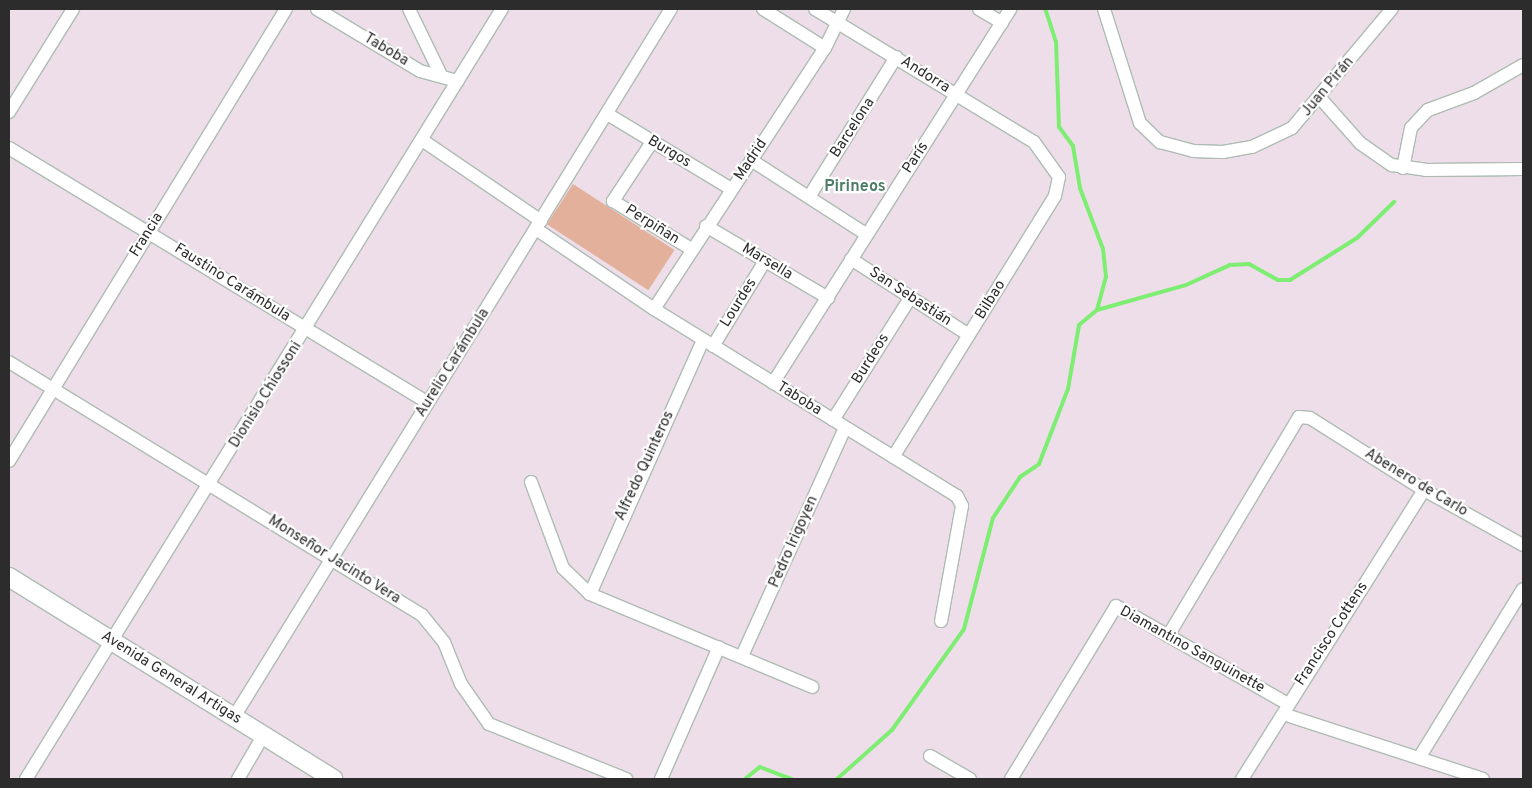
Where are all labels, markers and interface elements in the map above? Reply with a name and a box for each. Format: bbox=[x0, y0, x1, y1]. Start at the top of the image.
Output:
street label: Taboba bbox=[360, 30, 412, 70]
street label: Andorra bbox=[897, 53, 953, 97]
street label: Juan Pirán bbox=[1298, 54, 1358, 120]
street label: Barcelona bbox=[827, 95, 879, 161]
street label: Burgos bbox=[644, 132, 694, 172]
street label: Madrid bbox=[731, 136, 771, 184]
street label: París bbox=[899, 139, 933, 177]
district label: Pirineos bbox=[824, 177, 886, 197]
street label: Perpiñan bbox=[621, 201, 683, 249]
street label: Francia bbox=[126, 210, 168, 260]
street label: Faustino Carámbula bbox=[171, 240, 293, 326]
street label: Marsella bbox=[738, 240, 796, 284]
street label: San Sebastián bbox=[865, 264, 955, 330]
street label: Lourdes bbox=[717, 275, 761, 331]
street label: Bilbao bbox=[972, 277, 1010, 323]
street label: Aurelio Carámbula bbox=[412, 305, 494, 421]
street label: Burdeos bbox=[849, 331, 893, 387]
street label: Dionisio Chiossoni bbox=[226, 339, 306, 451]
street label: Taboba bbox=[773, 378, 825, 420]
street label: Alfredo Quinteros bbox=[612, 408, 678, 524]
street label: Abenero de Carlo bbox=[1361, 445, 1471, 521]
street label: Pedro Irigoyen bbox=[766, 493, 822, 591]
street label: Monseñor Jacinto Vera bbox=[264, 512, 404, 608]
street label: Francisco Cottens bbox=[1292, 579, 1372, 689]
street label: Diamantino Sanguinette bbox=[1116, 603, 1268, 697]
street label: Avenida General Artigas bbox=[97, 627, 245, 729]

